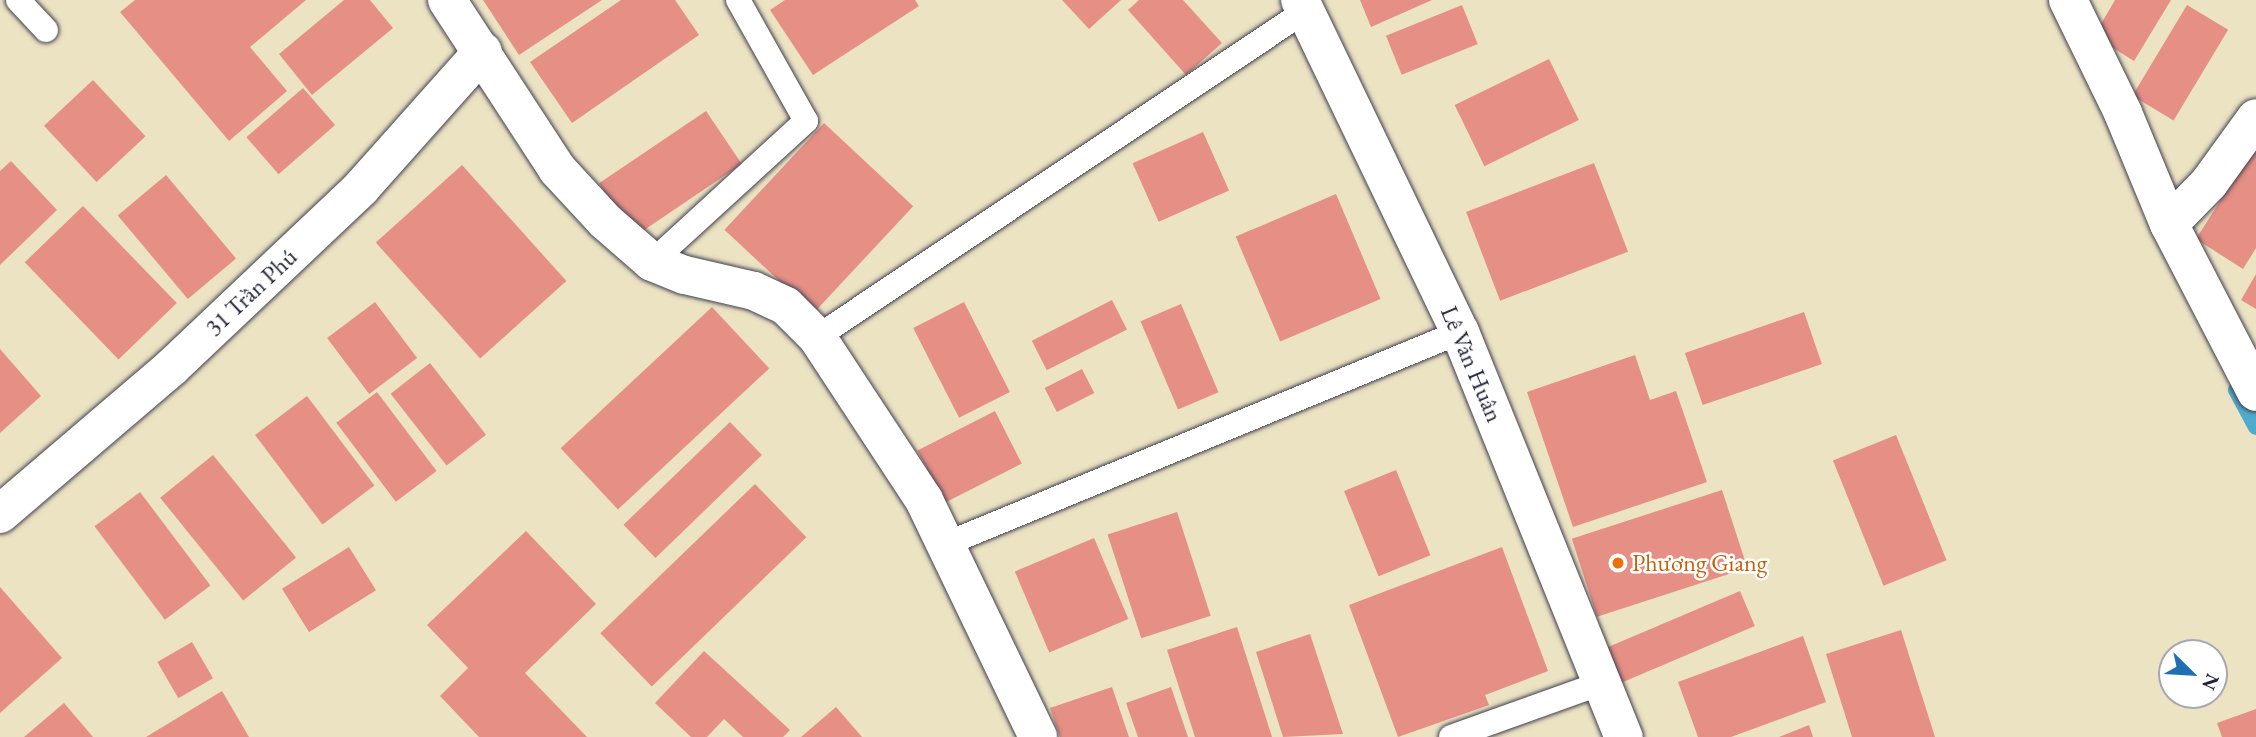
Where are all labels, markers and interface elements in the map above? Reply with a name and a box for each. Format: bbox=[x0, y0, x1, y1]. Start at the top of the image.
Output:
street label: 31 Trần Phú bbox=[199, 242, 303, 342]
street label: Lê Văn Huân bbox=[1435, 302, 1509, 426]
place label: Phương Giang bbox=[1632, 549, 1767, 577]
marker: Phương Giang bbox=[1610, 555, 1626, 571]
north arrow bbox=[2158, 639, 2228, 709]
text: N bbox=[2196, 670, 2225, 694]

